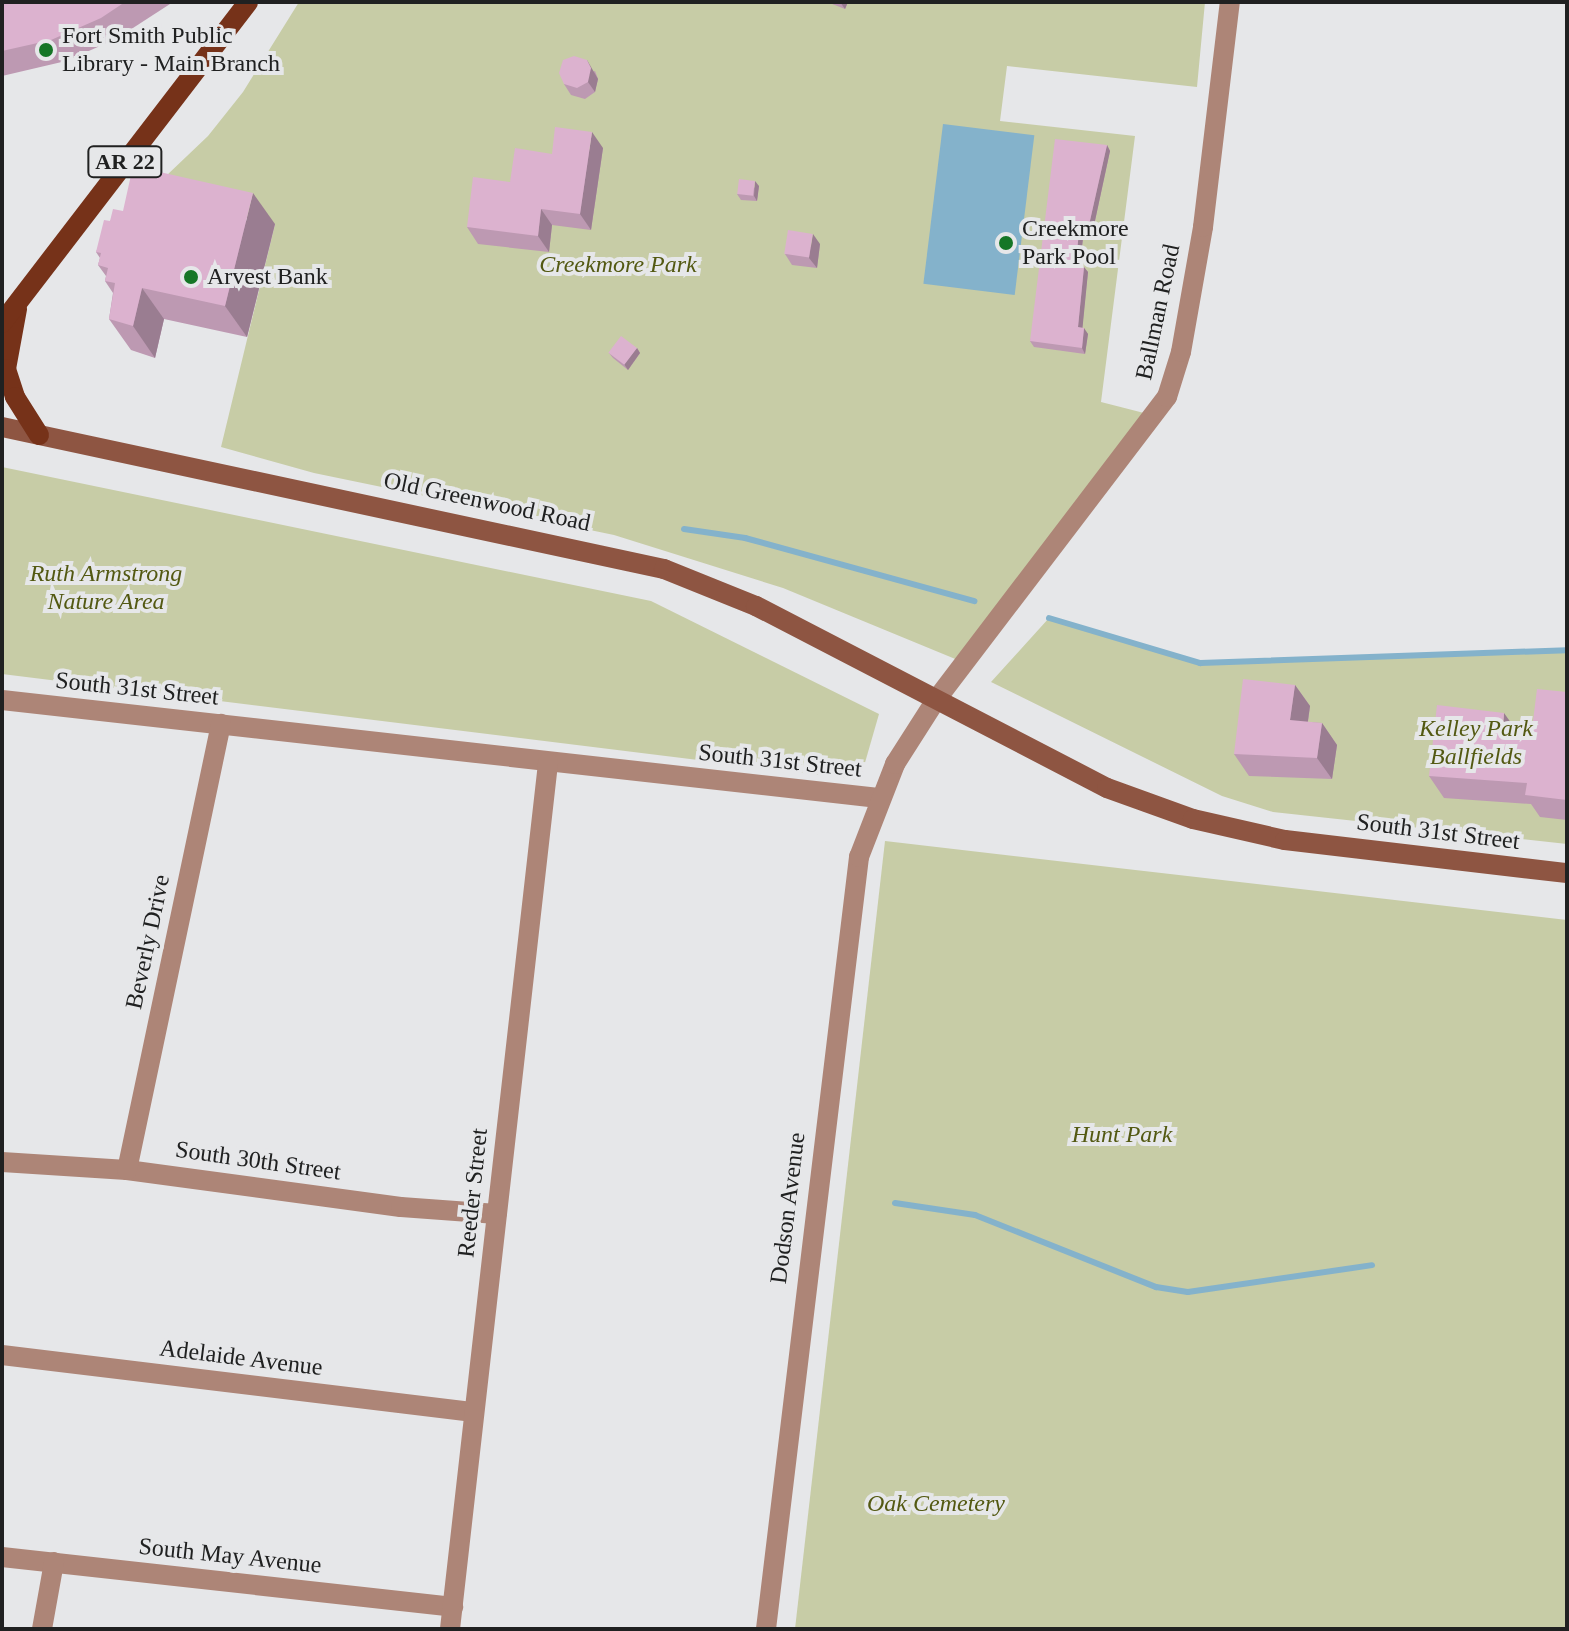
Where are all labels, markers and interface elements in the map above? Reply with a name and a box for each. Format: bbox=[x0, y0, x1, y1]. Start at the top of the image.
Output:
place label: Fort Smith Public Library - Main Branch bbox=[62, 22, 280, 78]
marker: Fort Smith Public Library - Main Branch bbox=[37, 41, 55, 59]
road number: AR 22 bbox=[87, 144, 163, 180]
place label: Creekmore Park Pool bbox=[1022, 215, 1129, 271]
marker: Creekmore Park Pool bbox=[997, 234, 1015, 252]
street label: Ballman Road bbox=[1130, 242, 1186, 382]
park label: Creekmore Park bbox=[539, 251, 697, 279]
place label: Arvest Bank bbox=[207, 263, 328, 291]
marker: Arvest Bank bbox=[182, 268, 200, 286]
street label: Old Greenwood Road bbox=[381, 466, 593, 538]
park label: Ruth Armstrong Nature Area bbox=[29, 560, 183, 616]
street label: South 31st Street bbox=[54, 666, 220, 712]
park label: Kelley Park Ballfields bbox=[1419, 715, 1533, 771]
street label: South 31st Street bbox=[697, 738, 863, 784]
street label: South 31st Street bbox=[1355, 808, 1521, 856]
street label: Beverly Drive bbox=[120, 872, 176, 1012]
park label: Hunt Park bbox=[1072, 1121, 1172, 1149]
street label: Reeder Street bbox=[452, 1127, 494, 1259]
street label: Dodson Avenue bbox=[764, 1130, 812, 1286]
street label: South 30th Street bbox=[173, 1135, 343, 1187]
street label: Adelaide Avenue bbox=[157, 1334, 325, 1382]
park label: Oak Cemetery bbox=[867, 1490, 1005, 1518]
street label: South May Avenue bbox=[137, 1532, 323, 1580]

